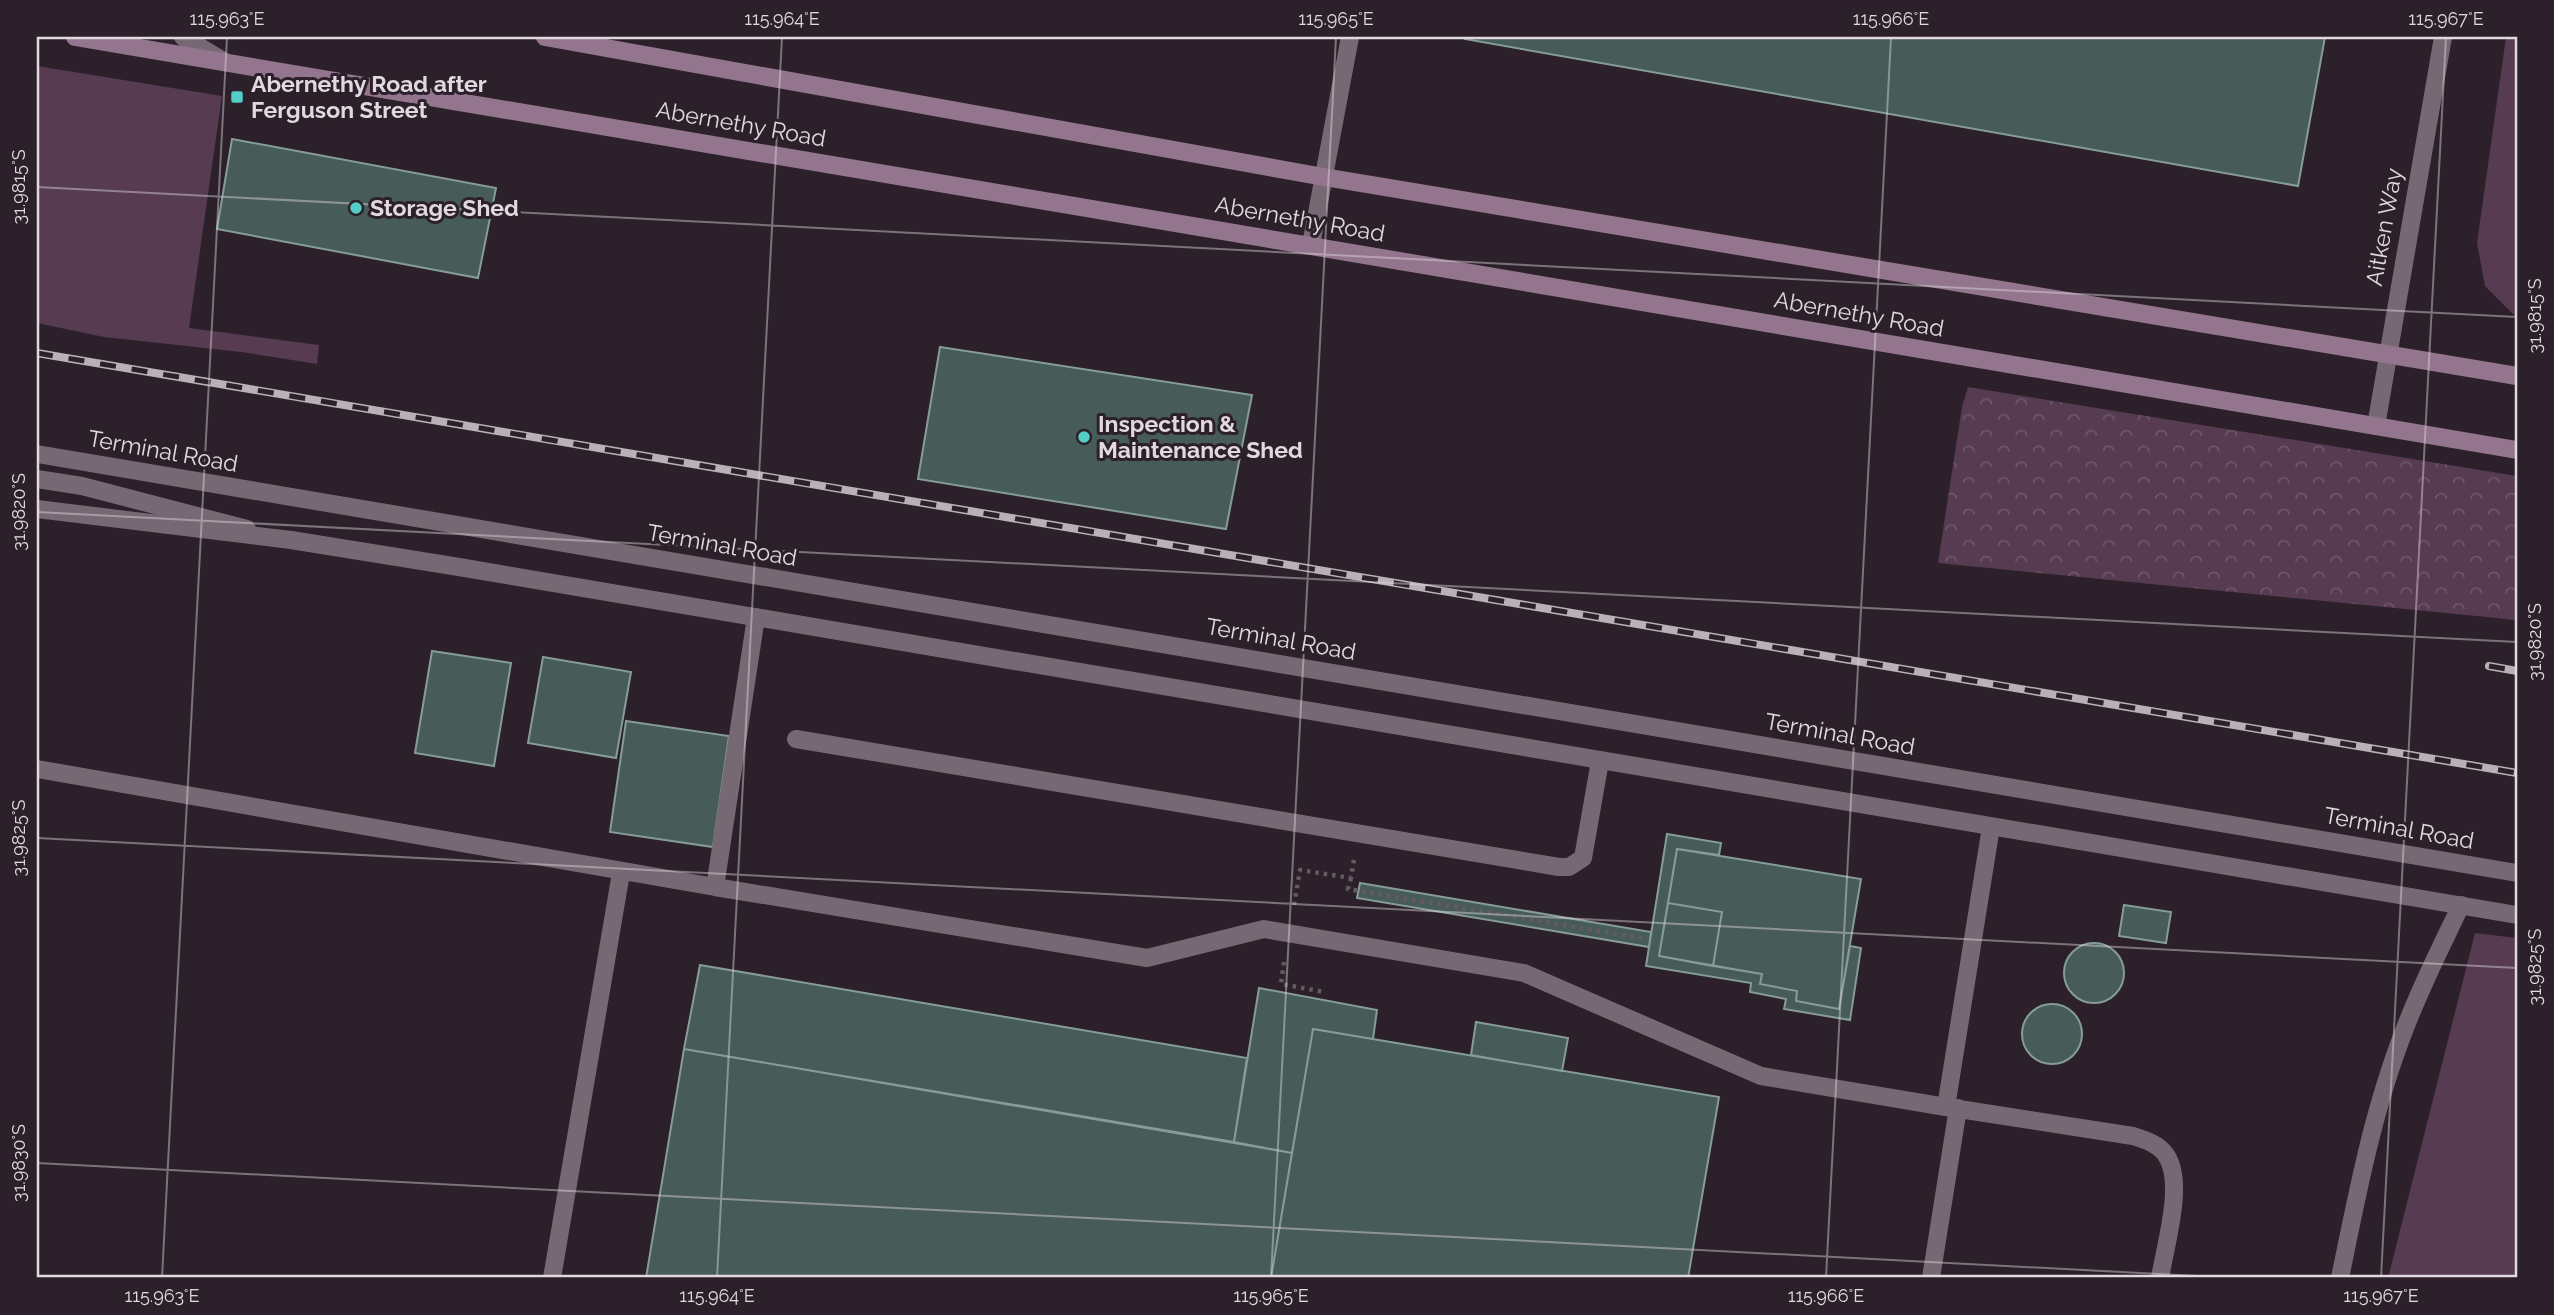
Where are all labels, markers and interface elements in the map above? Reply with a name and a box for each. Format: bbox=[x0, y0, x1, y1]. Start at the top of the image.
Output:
text: 115.963°E bbox=[190, 8, 265, 29]
text: 115.964°E bbox=[744, 8, 820, 29]
text: 115.965°E bbox=[1298, 8, 1374, 29]
text: 115.966°E bbox=[1853, 8, 1929, 29]
text: 115.967°E bbox=[2408, 8, 2484, 29]
place label: Abernethy Road after Ferguson Street bbox=[251, 70, 487, 123]
marker: Abernethy Road after Ferguson Street bbox=[229, 89, 245, 105]
street label: Abernethy Road bbox=[654, 95, 828, 152]
text: 31.9815°S bbox=[8, 149, 29, 225]
street label: Aitken Way bbox=[2360, 166, 2407, 288]
street label: Abernethy Road bbox=[1213, 190, 1387, 247]
place label: Storage Shed bbox=[370, 194, 519, 221]
marker: Storage Shed bbox=[348, 200, 364, 216]
text: 31.9815°S bbox=[2524, 278, 2545, 354]
street label: Abernethy Road bbox=[1772, 285, 1946, 342]
place label: Inspection & Maintenance Shed bbox=[1098, 410, 1303, 463]
street label: Terminal Road bbox=[86, 424, 240, 477]
marker: Inspection & Maintenance Shed bbox=[1076, 429, 1092, 445]
text: 31.9820°S bbox=[8, 473, 29, 551]
street label: Terminal Road bbox=[645, 518, 799, 571]
text: 31.9820°S bbox=[2524, 603, 2545, 681]
street label: Terminal Road bbox=[1204, 612, 1358, 665]
street label: Terminal Road bbox=[1763, 707, 1917, 760]
text: 31.9825°S bbox=[8, 800, 29, 876]
street label: Terminal Road bbox=[2322, 801, 2476, 854]
text: 31.9825°S bbox=[2524, 929, 2545, 1005]
text: 31.9830°S bbox=[8, 1124, 29, 1202]
text: 115.963°E bbox=[125, 1285, 200, 1306]
text: 115.964°E bbox=[679, 1285, 755, 1306]
text: 115.965°E bbox=[1233, 1285, 1309, 1306]
text: 115.966°E bbox=[1788, 1285, 1864, 1306]
text: 115.967°E bbox=[2343, 1285, 2419, 1306]

